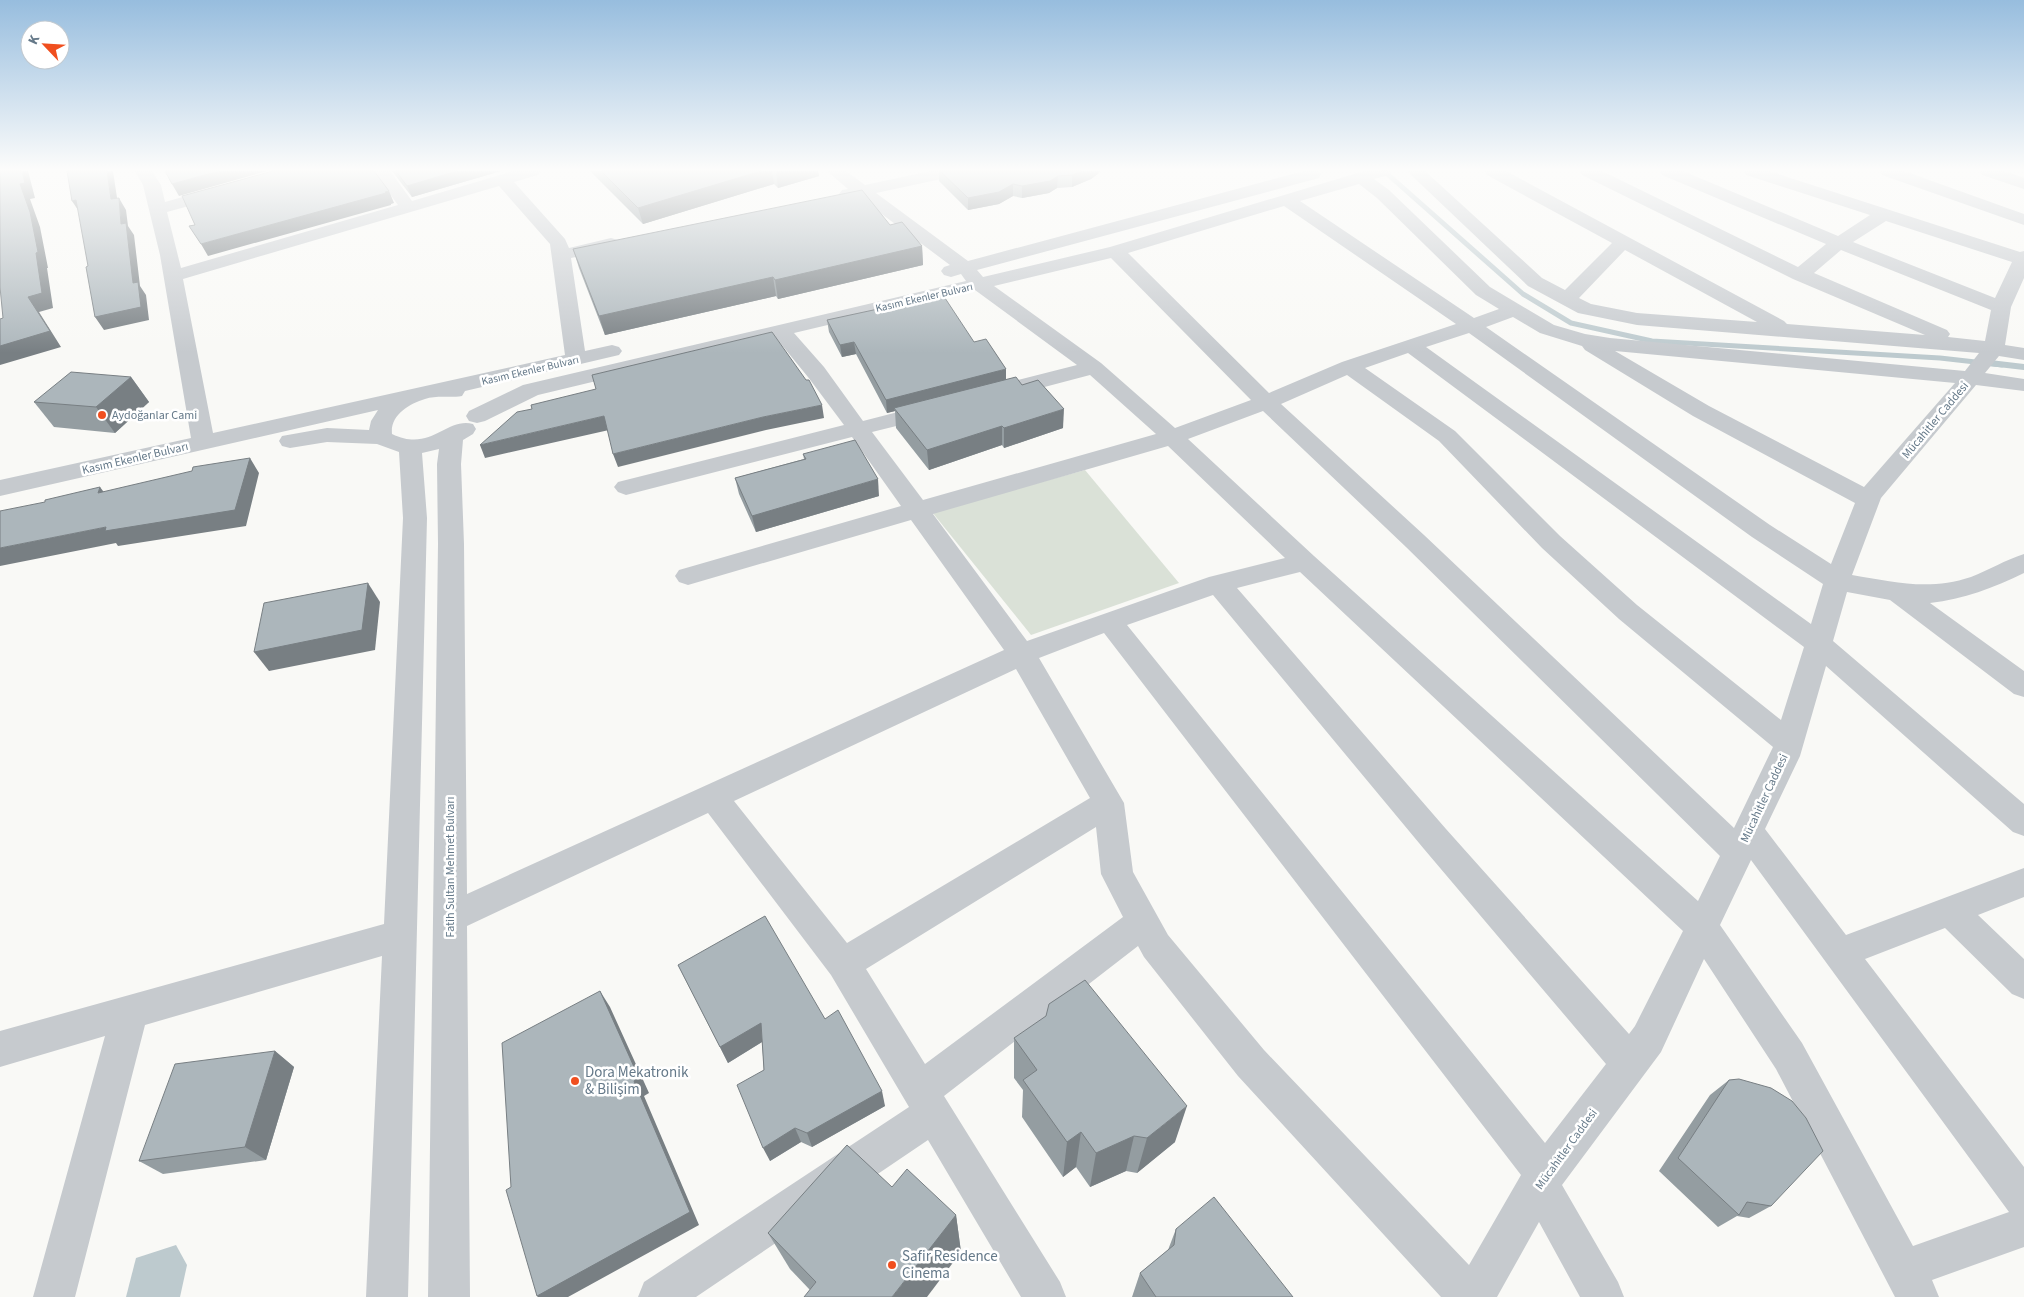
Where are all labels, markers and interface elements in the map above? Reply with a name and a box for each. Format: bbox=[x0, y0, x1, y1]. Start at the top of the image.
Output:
north arrow bbox=[20, 20, 70, 70]
text: K bbox=[23, 31, 45, 48]
street label: Kasım Ekenler Bulvarı bbox=[874, 279, 974, 316]
street label: Kasım Ekenler Bulvarı bbox=[480, 352, 580, 389]
street label: Mücahitler Caddesi bbox=[1898, 378, 1973, 463]
place label: Aydoğanlar Cami bbox=[112, 407, 197, 424]
marker: Aydoğanlar Cami bbox=[96, 409, 108, 421]
street label: Kasım Ekenler Bulvarı bbox=[80, 438, 190, 479]
street label: Mücahitler Caddesi bbox=[1736, 751, 1792, 845]
street label: Fatih Sultan Mehmet Bulvarı bbox=[442, 797, 459, 937]
place label: Dora Mekatronik & Bilişim bbox=[585, 1062, 689, 1100]
marker: Dora Mekatronik & Bilişim bbox=[569, 1075, 581, 1087]
street label: Mücahitler Caddesi bbox=[1531, 1105, 1601, 1193]
place label: Safir Residence Cinema bbox=[902, 1246, 998, 1284]
marker: Safir Residence Cinema bbox=[886, 1259, 898, 1271]

